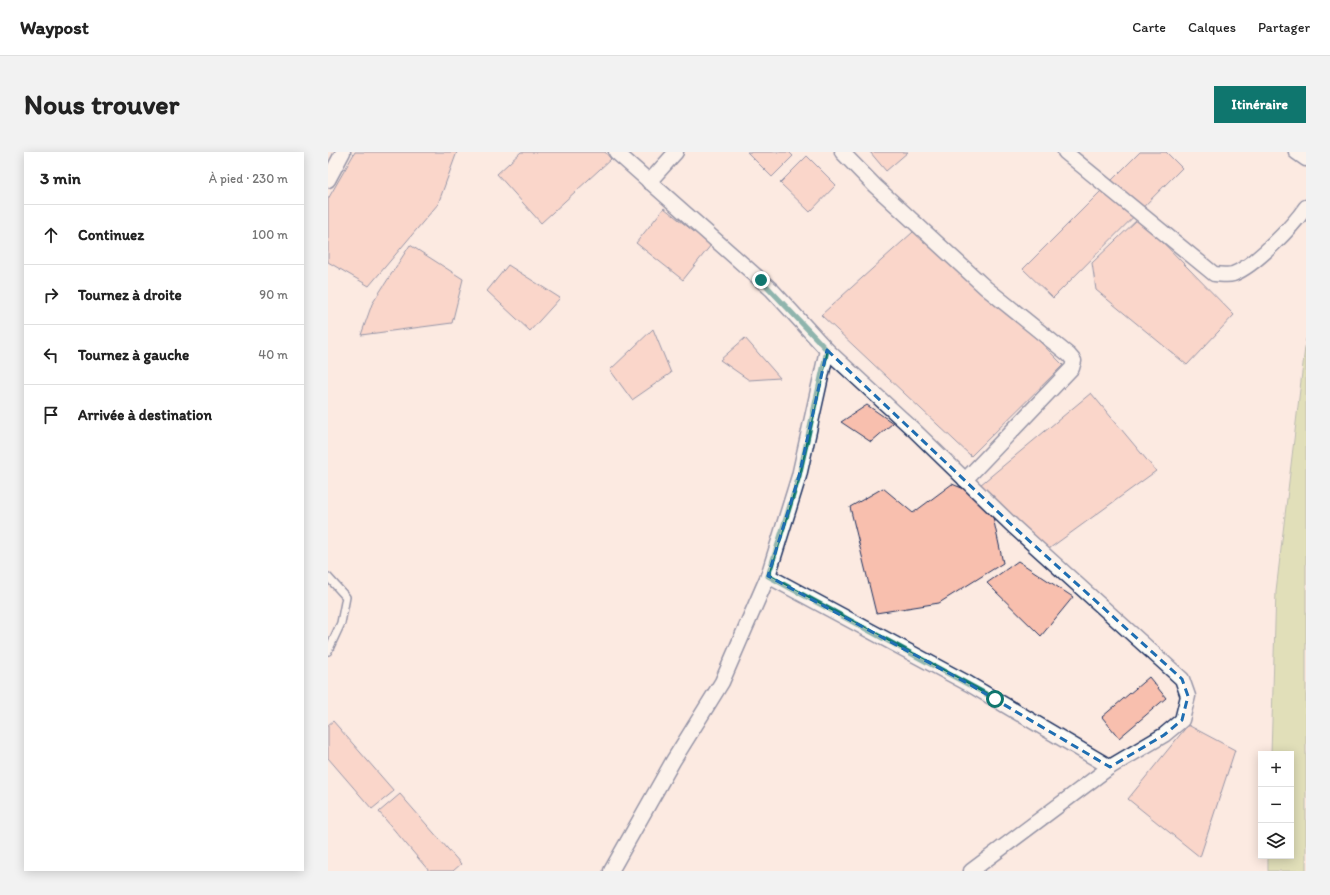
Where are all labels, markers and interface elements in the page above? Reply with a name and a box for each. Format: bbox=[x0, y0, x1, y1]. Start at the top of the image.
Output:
text: Waypost bbox=[20, 16, 89, 39]
text: Carte bbox=[1132, 19, 1166, 36]
text: Calques bbox=[1188, 19, 1236, 36]
text: Partager bbox=[1258, 19, 1310, 36]
button: Itinéraire bbox=[1214, 86, 1306, 123]
text: Nous trouver bbox=[24, 87, 179, 121]
text: 3 min bbox=[40, 168, 81, 188]
text: À pied · 230 m bbox=[209, 171, 288, 186]
icon: ahead bbox=[40, 224, 62, 246]
text: Continuez bbox=[78, 226, 144, 244]
text: 100 m bbox=[252, 227, 288, 242]
route end bbox=[752, 271, 770, 289]
icon: right bbox=[40, 284, 62, 306]
text: Tournez à droite bbox=[78, 286, 182, 304]
text: 90 m bbox=[259, 287, 288, 302]
icon: left bbox=[40, 344, 62, 366]
text: Tournez à gauche bbox=[78, 346, 189, 364]
text: 40 m bbox=[258, 347, 288, 362]
icon: arrive bbox=[40, 404, 62, 426]
text: Arrivée à destination bbox=[78, 406, 212, 424]
route start bbox=[986, 690, 1004, 708]
map controls bbox=[1258, 751, 1294, 859]
button: + bbox=[1258, 751, 1294, 787]
button: − bbox=[1258, 787, 1294, 823]
button: layers bbox=[1258, 823, 1294, 859]

